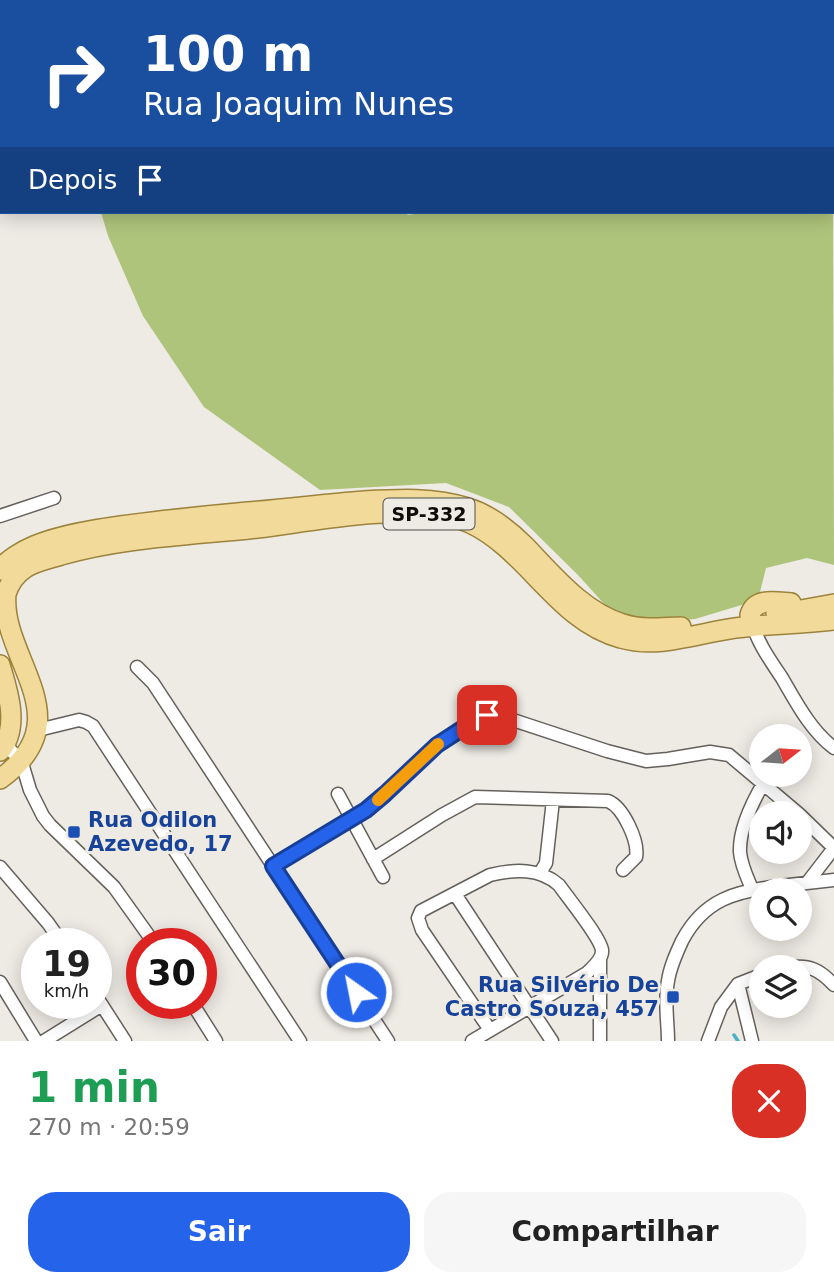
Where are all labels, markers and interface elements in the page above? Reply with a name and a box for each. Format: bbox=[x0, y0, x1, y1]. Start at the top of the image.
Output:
text: 100 m bbox=[143, 26, 313, 83]
icon: right bbox=[28, 28, 119, 119]
text: Rua Joaquim Nunes bbox=[143, 85, 454, 123]
icon: arrive bbox=[131, 161, 169, 199]
text: Depois bbox=[28, 165, 117, 195]
road number: SP-332 bbox=[384, 499, 474, 530]
pin bbox=[457, 685, 517, 745]
icon: arrive bbox=[468, 696, 506, 734]
north arrow bbox=[749, 724, 812, 788]
map controls bbox=[749, 724, 812, 1018]
button: sound bbox=[749, 801, 812, 864]
place label: Rua Odilon Azevedo, 17 bbox=[88, 808, 233, 856]
marker: Rua Odilon Azevedo, 17 bbox=[66, 824, 82, 840]
button: search bbox=[749, 878, 812, 941]
speed limit sign: 30 bbox=[126, 928, 217, 1019]
text: 19 bbox=[42, 944, 91, 984]
position arrow bbox=[319, 955, 393, 1029]
button: layers bbox=[749, 955, 812, 1018]
place label: Rua Silvério De Castro Souza, 457 bbox=[445, 973, 659, 1021]
text: km/h bbox=[44, 980, 89, 1001]
marker: Rua Silvério De Castro Souza, 457 bbox=[665, 989, 681, 1005]
text: 1 min bbox=[28, 1063, 160, 1112]
button: close bbox=[732, 1064, 806, 1138]
text: 270 m · 20:59 bbox=[28, 1114, 190, 1140]
button: Sair bbox=[28, 1192, 410, 1272]
button: Compartilhar bbox=[424, 1192, 806, 1272]

